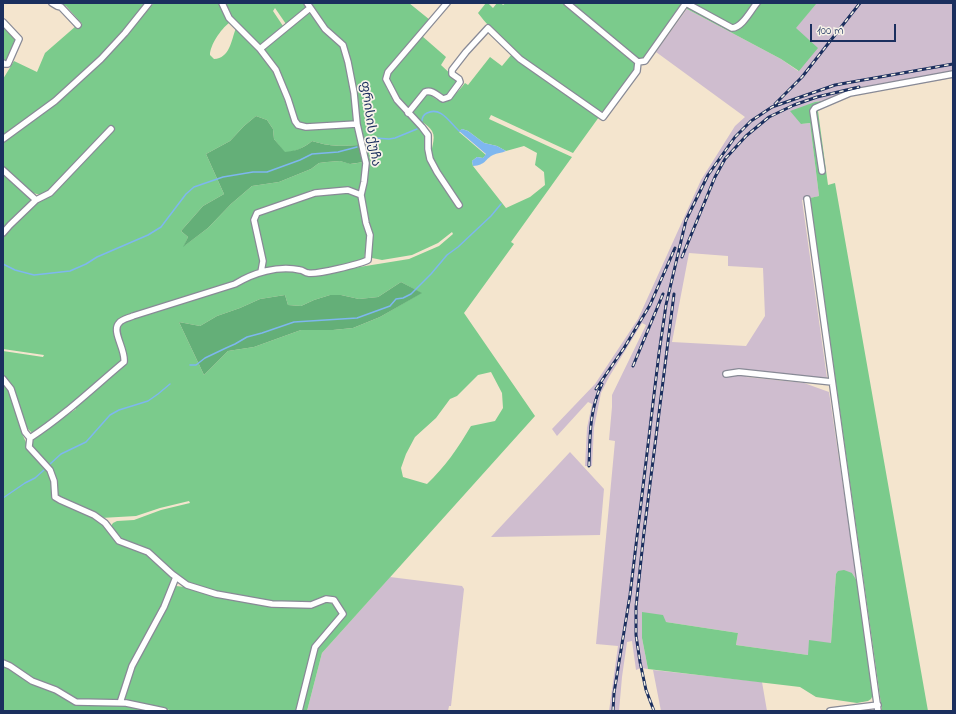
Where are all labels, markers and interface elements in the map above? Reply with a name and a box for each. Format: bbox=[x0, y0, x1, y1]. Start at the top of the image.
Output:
scale bar bbox=[812, 16, 898, 42]
text: 100 m bbox=[817, 22, 844, 40]
street label: ფრისის ქუჩა bbox=[355, 80, 383, 168]

